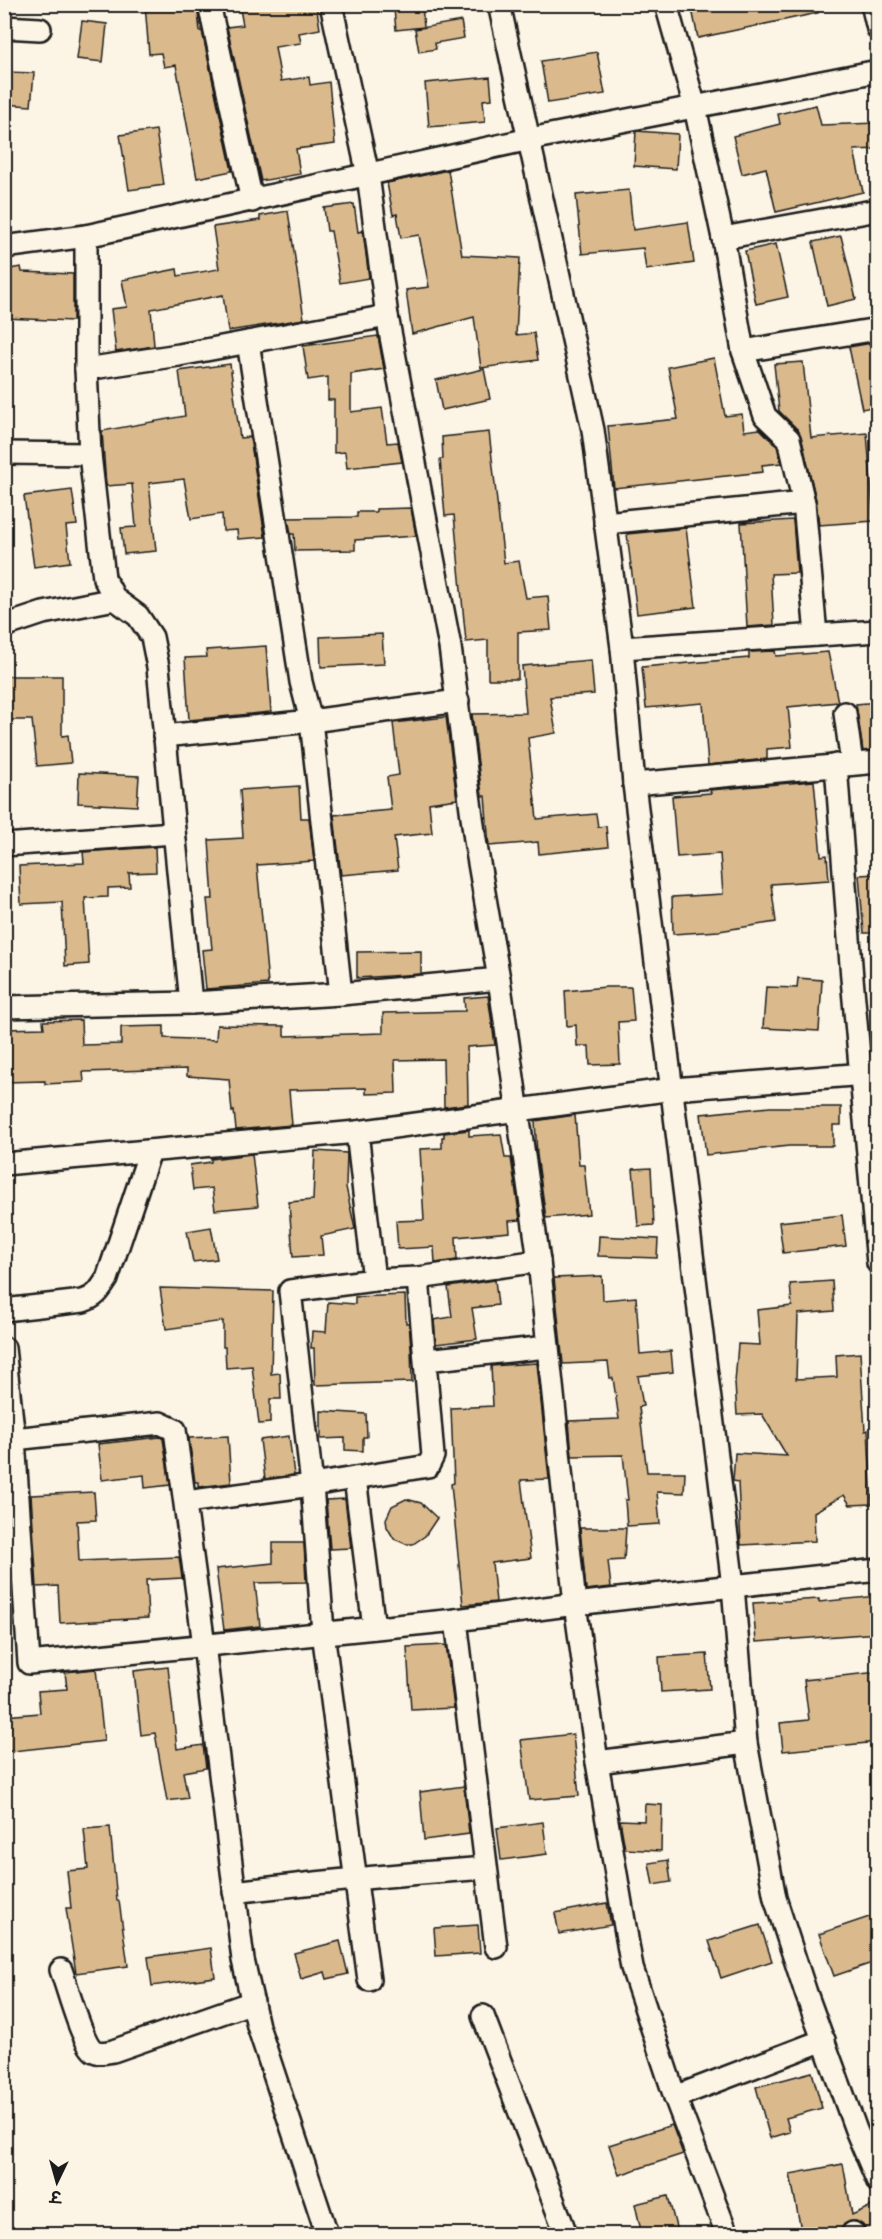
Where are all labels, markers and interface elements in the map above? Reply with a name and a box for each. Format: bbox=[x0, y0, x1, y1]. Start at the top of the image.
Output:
north arrow bbox=[27, 2152, 87, 2212]
text: उ bbox=[48, 2181, 64, 2212]

